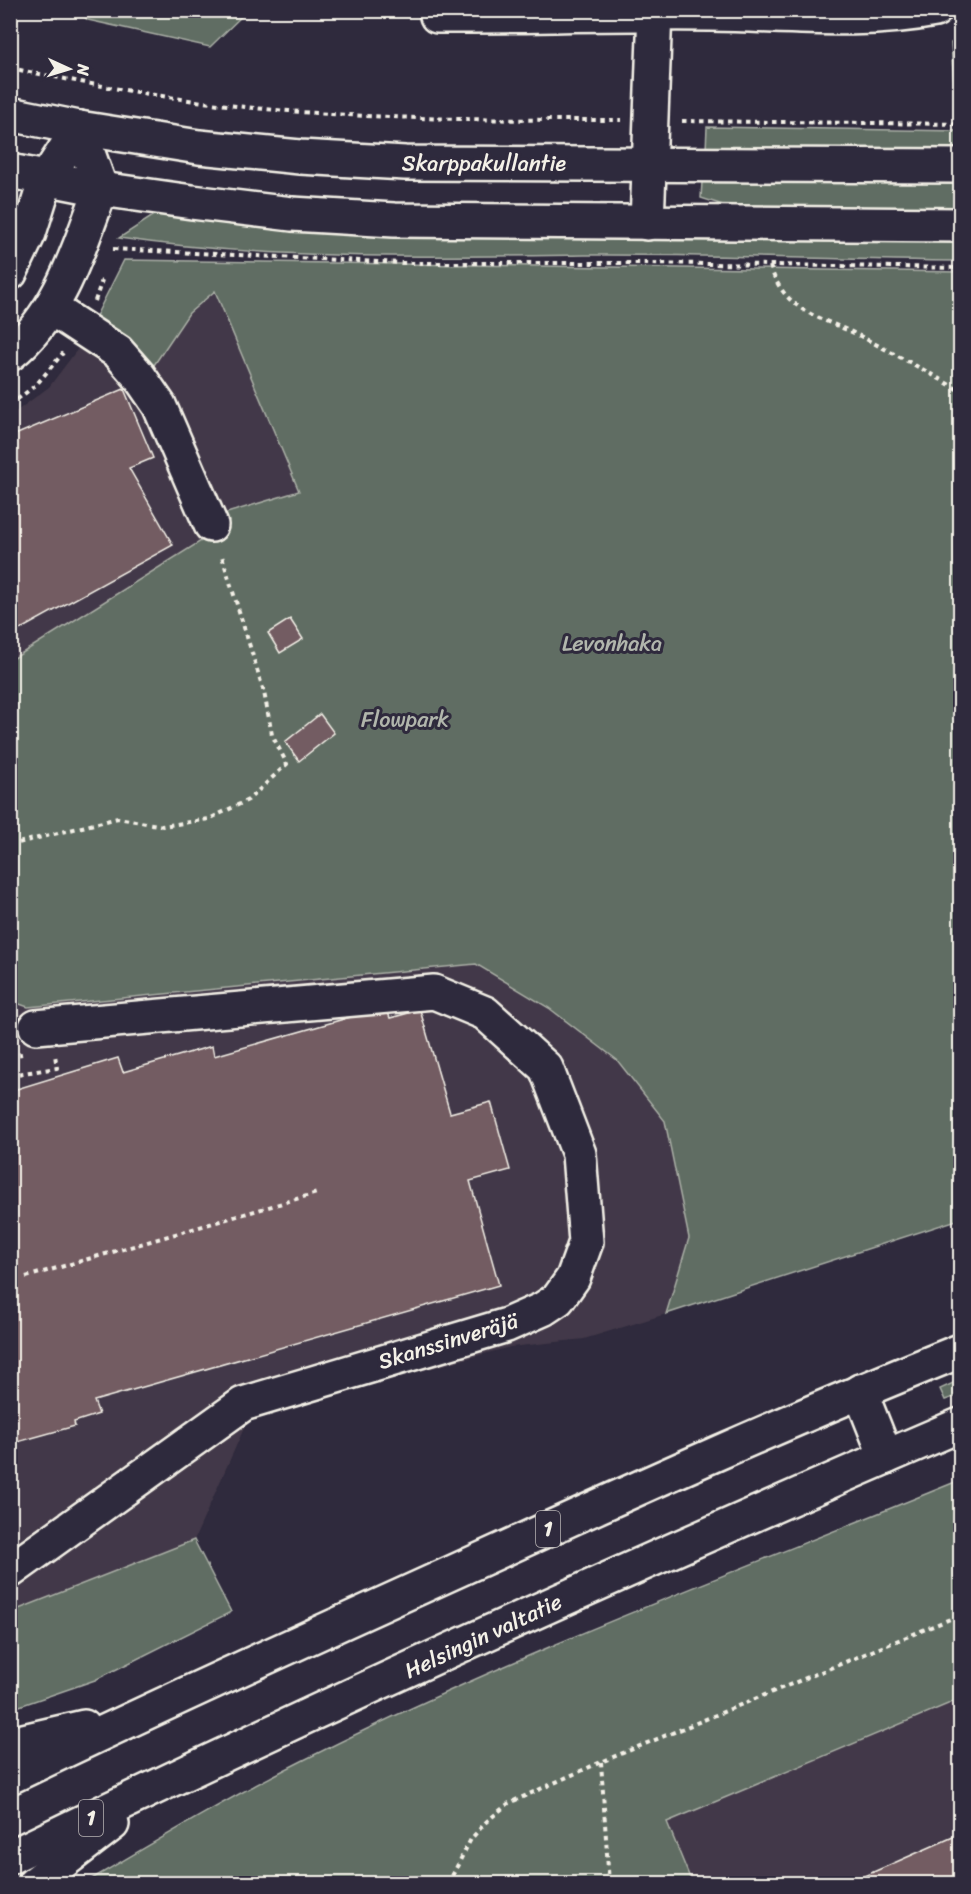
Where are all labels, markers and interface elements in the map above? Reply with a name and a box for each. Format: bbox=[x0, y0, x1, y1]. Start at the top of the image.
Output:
north arrow bbox=[39, 39, 99, 99]
text: N bbox=[69, 62, 98, 77]
street label: Skarppakullantie bbox=[402, 144, 567, 183]
park label: Levonhaka bbox=[562, 624, 662, 663]
park label: Flowpark bbox=[361, 700, 449, 739]
street label: Skanssinveräjä bbox=[373, 1301, 524, 1381]
road number: 1 bbox=[536, 1511, 560, 1547]
street label: Helsingin valtatie bbox=[397, 1582, 569, 1690]
road number: 1 bbox=[79, 1800, 103, 1836]

